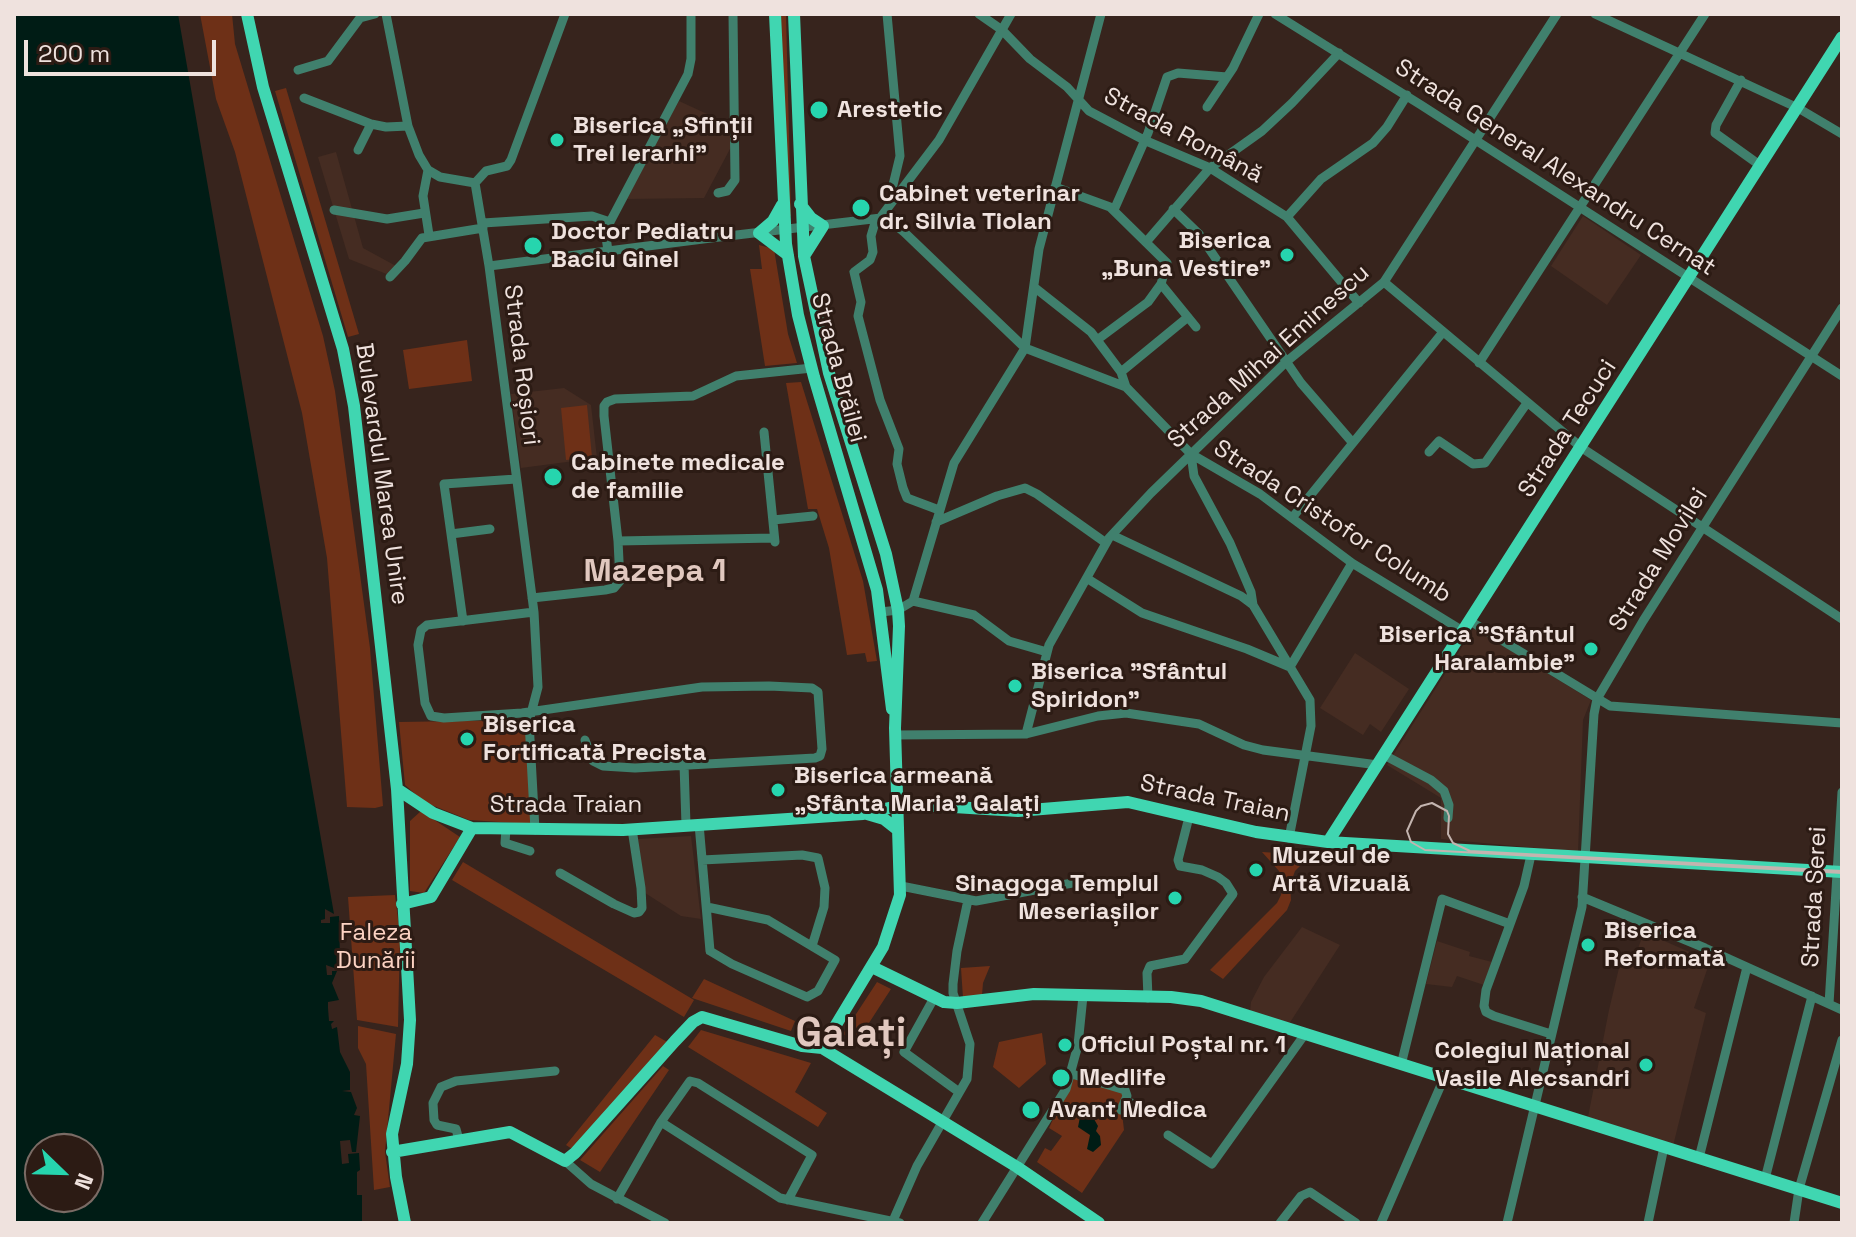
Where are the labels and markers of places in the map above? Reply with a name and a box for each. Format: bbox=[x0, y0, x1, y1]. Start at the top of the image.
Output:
place label: Arestetic bbox=[837, 96, 943, 124]
marker: Arestetic bbox=[808, 99, 830, 121]
place label: Biserica „Sfinții Trei Ierarhi" bbox=[573, 112, 753, 168]
marker: Biserica „Sfinții Trei Ierarhi" bbox=[548, 131, 566, 149]
place label: Cabinet veterinar dr. Silvia Tiolan bbox=[879, 180, 1080, 236]
marker: Cabinet veterinar dr. Silvia Tiolan bbox=[850, 197, 872, 219]
place label: Doctor Pediatru Baciu Ginel bbox=[551, 218, 734, 274]
place label: Biserica „Buna Vestire" bbox=[1101, 227, 1271, 283]
marker: Doctor Pediatru Baciu Ginel bbox=[522, 235, 544, 257]
marker: Biserica „Buna Vestire" bbox=[1278, 246, 1296, 264]
place label: Cabinete medicale de familie bbox=[571, 449, 785, 505]
marker: Cabinete medicale de familie bbox=[542, 466, 564, 488]
place label: Biserica "Sfântul Haralambie" bbox=[1379, 621, 1575, 677]
marker: Biserica "Sfântul Haralambie" bbox=[1582, 640, 1600, 658]
place label: Biserica "Sfântul Spiridon" bbox=[1031, 658, 1227, 714]
marker: Biserica "Sfântul Spiridon" bbox=[1006, 677, 1024, 695]
place label: Biserica Fortificată Precista bbox=[483, 711, 706, 767]
marker: Biserica Fortificată Precista bbox=[458, 730, 476, 748]
place label: Biserica armeană „Sfânta Maria” Galați bbox=[794, 762, 1040, 818]
marker: Biserica armeană „Sfânta Maria” Galați bbox=[769, 781, 787, 799]
place label: Muzeul de Artă Vizuală bbox=[1272, 842, 1410, 898]
marker: Muzeul de Artă Vizuală bbox=[1247, 861, 1265, 879]
place label: Sinagoga Templul Meseriașilor bbox=[955, 870, 1159, 926]
marker: Sinagoga Templul Meseriașilor bbox=[1166, 889, 1184, 907]
place label: Biserica Reformată bbox=[1604, 917, 1725, 973]
marker: Biserica Reformată bbox=[1579, 936, 1597, 954]
place label: Oficiul Poștal nr. 1 bbox=[1081, 1031, 1286, 1059]
marker: Oficiul Poștal nr. 1 bbox=[1056, 1036, 1074, 1054]
place label: Colegiul Național Vasile Alecsandri bbox=[1435, 1037, 1630, 1093]
marker: Colegiul Național Vasile Alecsandri bbox=[1637, 1056, 1655, 1074]
place label: Medlife bbox=[1079, 1064, 1166, 1092]
marker: Medlife bbox=[1050, 1067, 1072, 1089]
place label: Avant Medica bbox=[1049, 1096, 1207, 1124]
marker: Avant Medica bbox=[1020, 1099, 1042, 1121]

